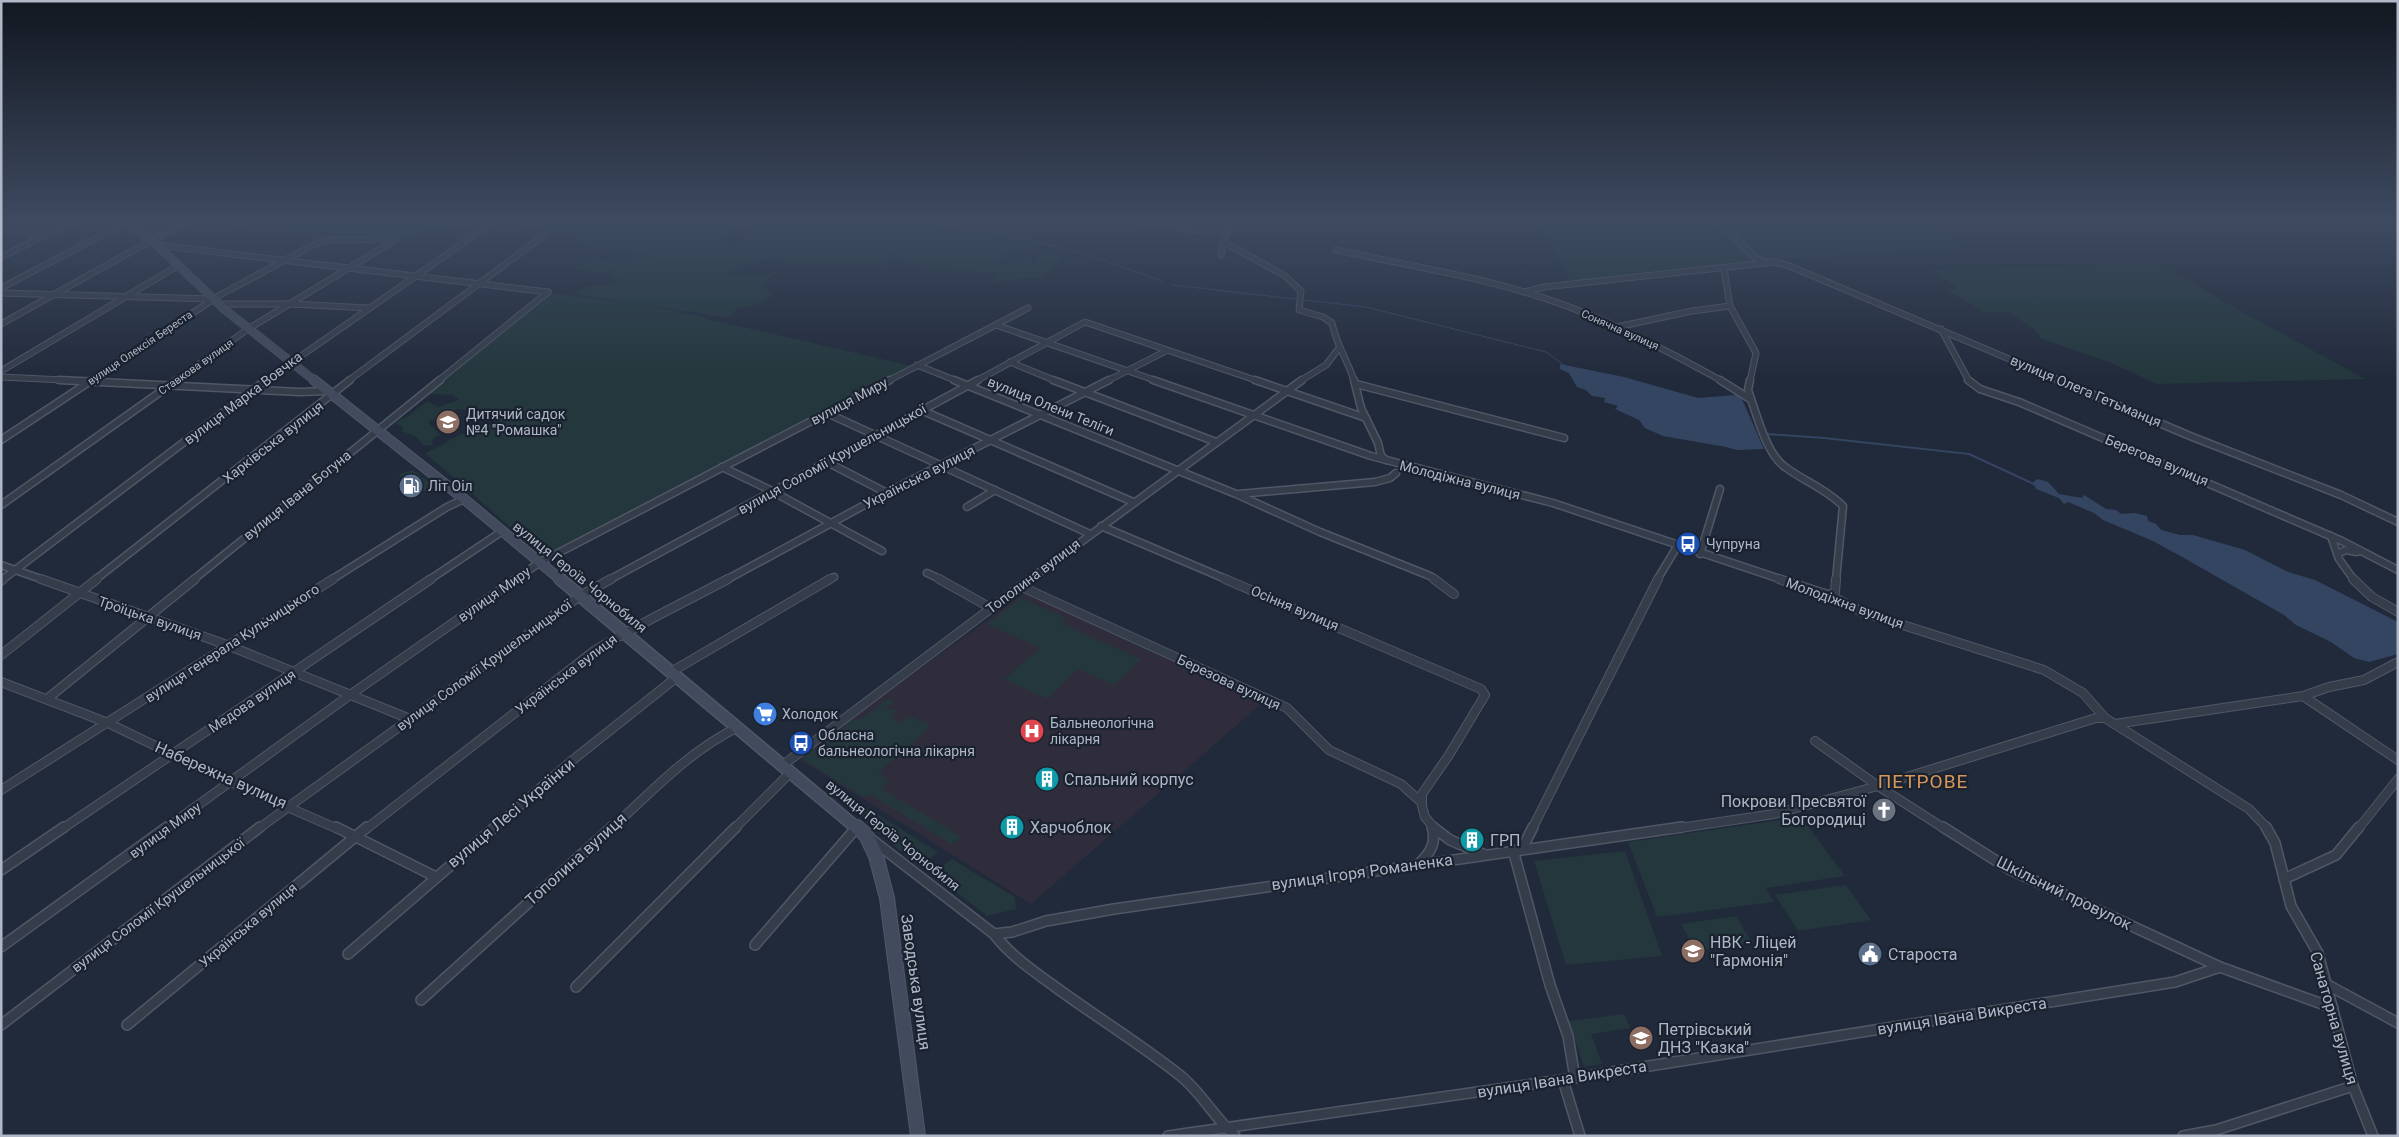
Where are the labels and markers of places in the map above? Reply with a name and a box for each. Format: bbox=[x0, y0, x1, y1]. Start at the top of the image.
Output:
place label: Дитячий садок №4 "Ромашка" bbox=[466, 406, 566, 438]
school or university icon: Дитячий садок №4 "Ромашка" bbox=[435, 409, 461, 435]
fuel station icon: Літ Оіл bbox=[398, 473, 424, 499]
place label: Літ Оіл bbox=[428, 478, 473, 494]
bus stop icon: Чупруна bbox=[1675, 531, 1701, 557]
place label: Чупруна bbox=[1706, 536, 1760, 552]
supermarket icon: Холодок bbox=[752, 701, 778, 727]
place label: Холодок bbox=[782, 706, 839, 722]
place label: Бальнеологічна лікарня bbox=[1050, 715, 1154, 747]
hospital icon: Бальнеологічна лікарня bbox=[1019, 718, 1045, 744]
place label: Обласна бальнеологічна лікарня bbox=[818, 727, 975, 759]
bus stop icon: Обласна бальнеологічна лікарня bbox=[788, 730, 814, 756]
building icon: Спальний корпус bbox=[1034, 766, 1060, 792]
place label: Спальний корпус bbox=[1064, 770, 1194, 789]
place label: Покрови Пресвятої Богородиці bbox=[1721, 792, 1867, 829]
church icon: Покрови Пресвятої Богородиці bbox=[1871, 797, 1897, 823]
building icon: Харчоблок bbox=[999, 814, 1025, 840]
place label: Харчоблок bbox=[1030, 818, 1112, 837]
building icon: ГРП bbox=[1459, 827, 1485, 853]
place label: ГРП bbox=[1490, 831, 1520, 850]
place label: НВК - Ліцей "Гармонія" bbox=[1710, 933, 1796, 970]
school or university icon: НВК - Ліцей "Гармонія" bbox=[1680, 938, 1706, 964]
public building icon: Староста bbox=[1857, 941, 1883, 967]
place label: Староста bbox=[1888, 945, 1957, 964]
place label: Петрівський ДНЗ "Казка" bbox=[1658, 1020, 1752, 1057]
school or university icon: Петрівський ДНЗ "Казка" bbox=[1628, 1025, 1654, 1051]

